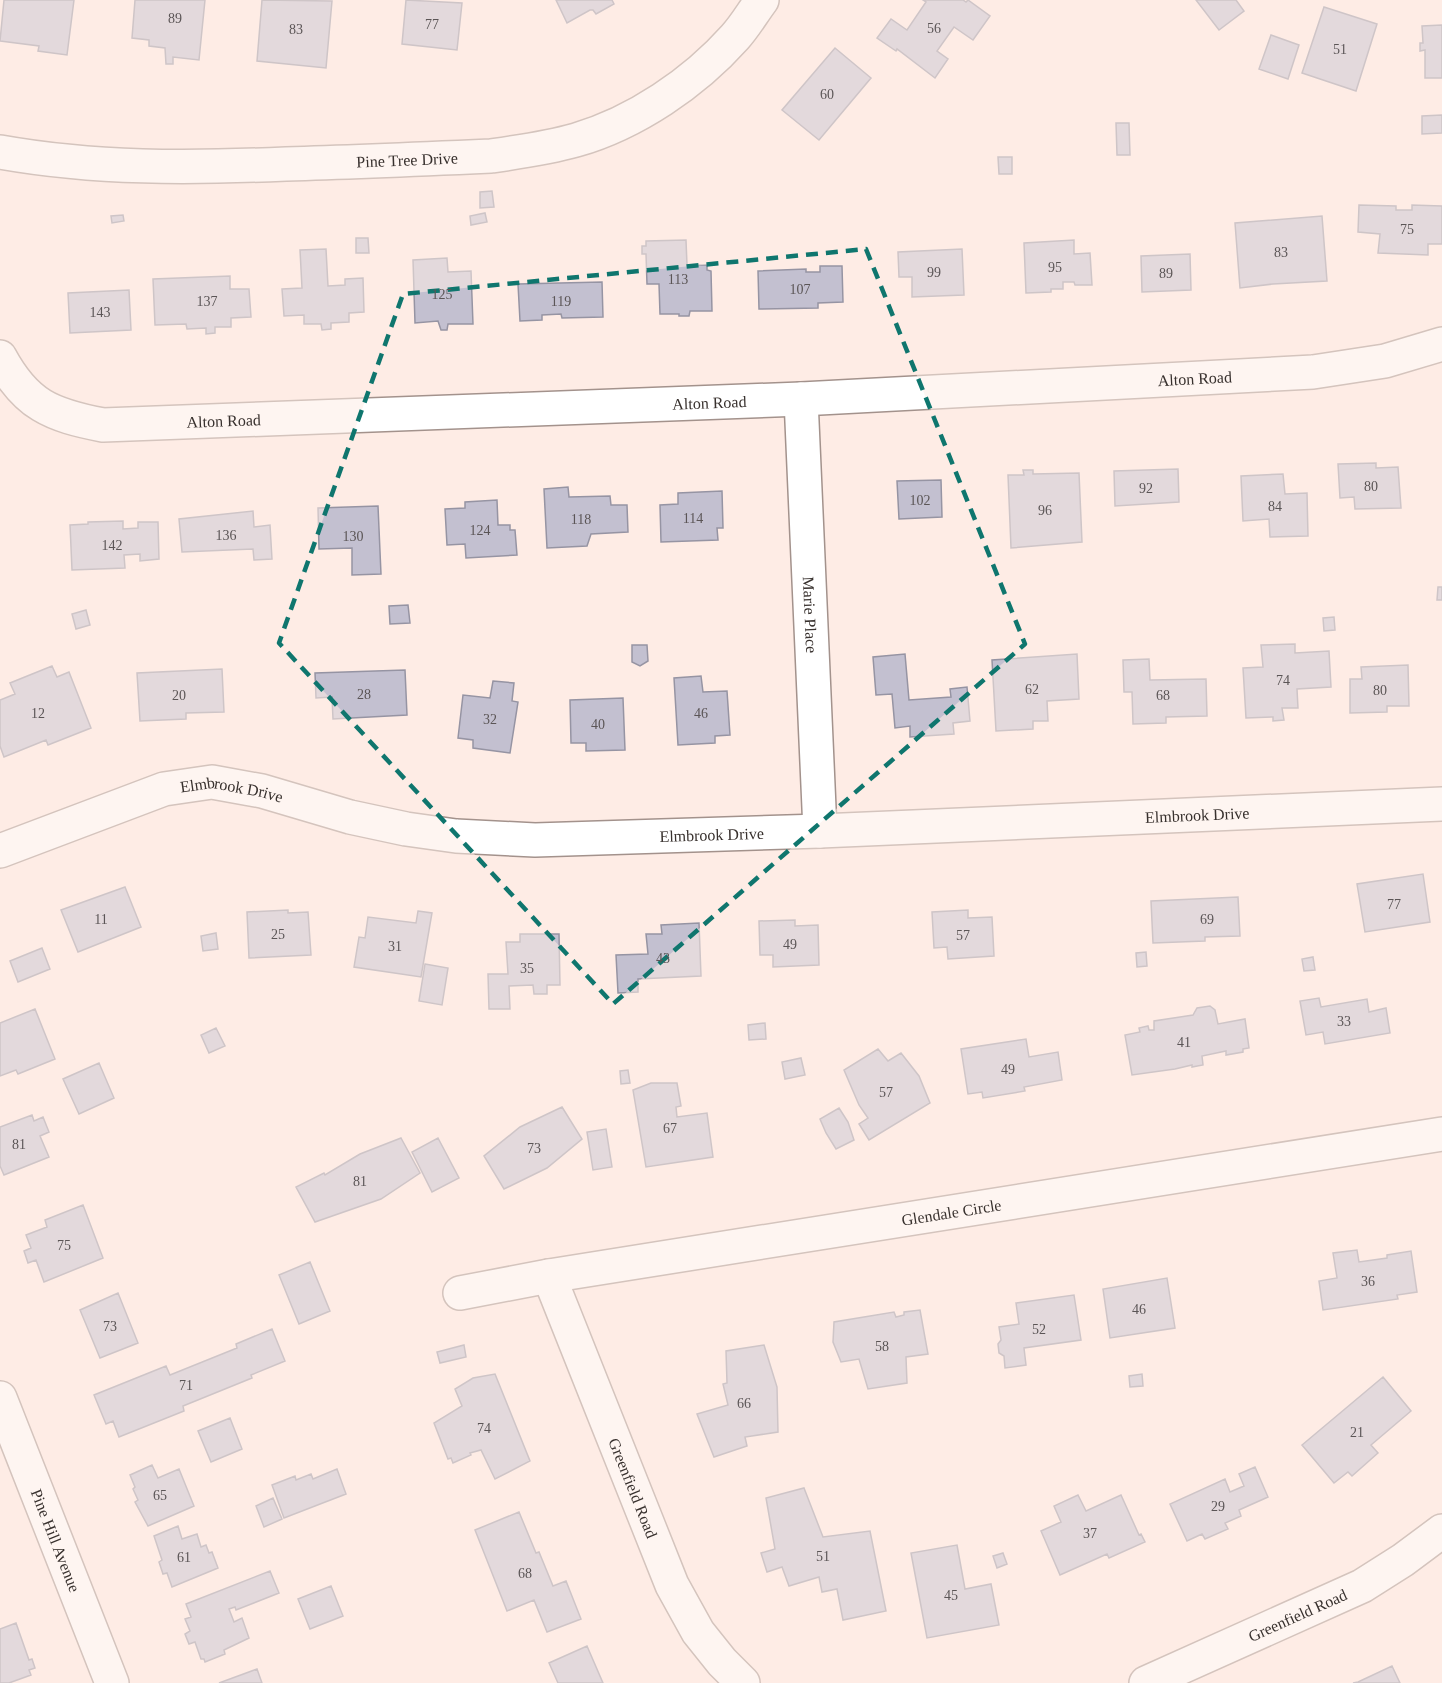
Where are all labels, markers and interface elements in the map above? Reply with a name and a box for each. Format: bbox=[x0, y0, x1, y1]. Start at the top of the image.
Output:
house number: 89 bbox=[168, 11, 182, 26]
house number: 77 bbox=[425, 17, 439, 32]
house number: 56 bbox=[927, 21, 941, 36]
house number: 83 bbox=[289, 22, 303, 37]
house number: 51 bbox=[1333, 42, 1347, 57]
house number: 60 bbox=[820, 87, 834, 102]
street label: Pine Tree Drive bbox=[356, 149, 458, 170]
house number: 75 bbox=[1400, 222, 1414, 237]
house number: 83 bbox=[1274, 245, 1288, 260]
house number: 95 bbox=[1048, 260, 1062, 275]
house number: 99 bbox=[927, 265, 941, 280]
house number: 89 bbox=[1159, 266, 1173, 281]
house number: 113 bbox=[668, 272, 688, 287]
house number: 107 bbox=[790, 282, 811, 297]
house number: 125 bbox=[432, 287, 453, 302]
house number: 137 bbox=[197, 294, 218, 309]
house number: 119 bbox=[551, 294, 571, 309]
house number: 143 bbox=[90, 305, 111, 320]
street label: Alton Road bbox=[1157, 368, 1232, 389]
street label: Alton Road bbox=[672, 393, 747, 412]
street label: Alton Road bbox=[186, 411, 261, 430]
house number: 80 bbox=[1364, 479, 1378, 494]
house number: 92 bbox=[1139, 481, 1153, 496]
house number: 102 bbox=[910, 493, 931, 508]
house number: 84 bbox=[1268, 499, 1282, 514]
house number: 96 bbox=[1038, 503, 1052, 518]
house number: 114 bbox=[683, 511, 703, 526]
house number: 118 bbox=[571, 512, 591, 527]
house number: 124 bbox=[470, 523, 491, 538]
house number: 136 bbox=[216, 528, 237, 543]
house number: 130 bbox=[343, 529, 364, 544]
house number: 142 bbox=[102, 538, 123, 553]
street label: Marie Place bbox=[800, 576, 821, 654]
house number: 74 bbox=[1276, 673, 1290, 688]
house number: 62 bbox=[1025, 682, 1039, 697]
house number: 80 bbox=[1373, 683, 1387, 698]
house number: 28 bbox=[357, 687, 371, 702]
house number: 20 bbox=[172, 688, 186, 703]
house number: 68 bbox=[1156, 688, 1170, 703]
house number: 12 bbox=[31, 706, 45, 721]
house number: 46 bbox=[694, 706, 708, 721]
house number: 32 bbox=[483, 712, 497, 727]
house number: 40 bbox=[591, 717, 605, 732]
street label: Elmbrook Drive bbox=[179, 773, 285, 805]
street label: Elmbrook Drive bbox=[1145, 804, 1250, 825]
street label: Elmbrook Drive bbox=[659, 824, 764, 845]
house number: 77 bbox=[1387, 897, 1401, 912]
house number: 11 bbox=[94, 912, 108, 927]
house number: 69 bbox=[1200, 912, 1214, 927]
house number: 25 bbox=[271, 927, 285, 942]
house number: 57 bbox=[956, 928, 970, 943]
house number: 49 bbox=[783, 937, 797, 952]
house number: 31 bbox=[388, 939, 402, 954]
house number: 43 bbox=[656, 951, 670, 966]
house number: 35 bbox=[520, 961, 534, 976]
house number: 33 bbox=[1337, 1014, 1351, 1029]
house number: 41 bbox=[1177, 1035, 1191, 1050]
house number: 49 bbox=[1001, 1062, 1015, 1077]
house number: 57 bbox=[879, 1085, 893, 1100]
house number: 67 bbox=[663, 1121, 677, 1136]
house number: 81 bbox=[12, 1137, 26, 1152]
house number: 73 bbox=[527, 1141, 541, 1156]
house number: 81 bbox=[353, 1174, 367, 1189]
street label: Glendale Circle bbox=[900, 1196, 1003, 1228]
house number: 75 bbox=[57, 1238, 71, 1253]
house number: 36 bbox=[1361, 1274, 1375, 1289]
house number: 46 bbox=[1132, 1302, 1146, 1317]
house number: 73 bbox=[103, 1319, 117, 1334]
house number: 52 bbox=[1032, 1322, 1046, 1337]
house number: 58 bbox=[875, 1339, 889, 1354]
house number: 71 bbox=[179, 1378, 193, 1393]
house number: 66 bbox=[737, 1396, 751, 1411]
house number: 74 bbox=[477, 1421, 491, 1436]
house number: 21 bbox=[1350, 1425, 1364, 1440]
street label: Greenfield Road bbox=[606, 1435, 661, 1540]
street label: Pine Hill Avenue bbox=[28, 1487, 84, 1594]
house number: 65 bbox=[153, 1488, 167, 1503]
house number: 29 bbox=[1211, 1499, 1225, 1514]
house number: 37 bbox=[1083, 1526, 1097, 1541]
house number: 51 bbox=[816, 1549, 830, 1564]
house number: 61 bbox=[177, 1550, 191, 1565]
house number: 68 bbox=[518, 1566, 532, 1581]
street label: Greenfield Road bbox=[1245, 1585, 1349, 1645]
house number: 45 bbox=[944, 1588, 958, 1603]

